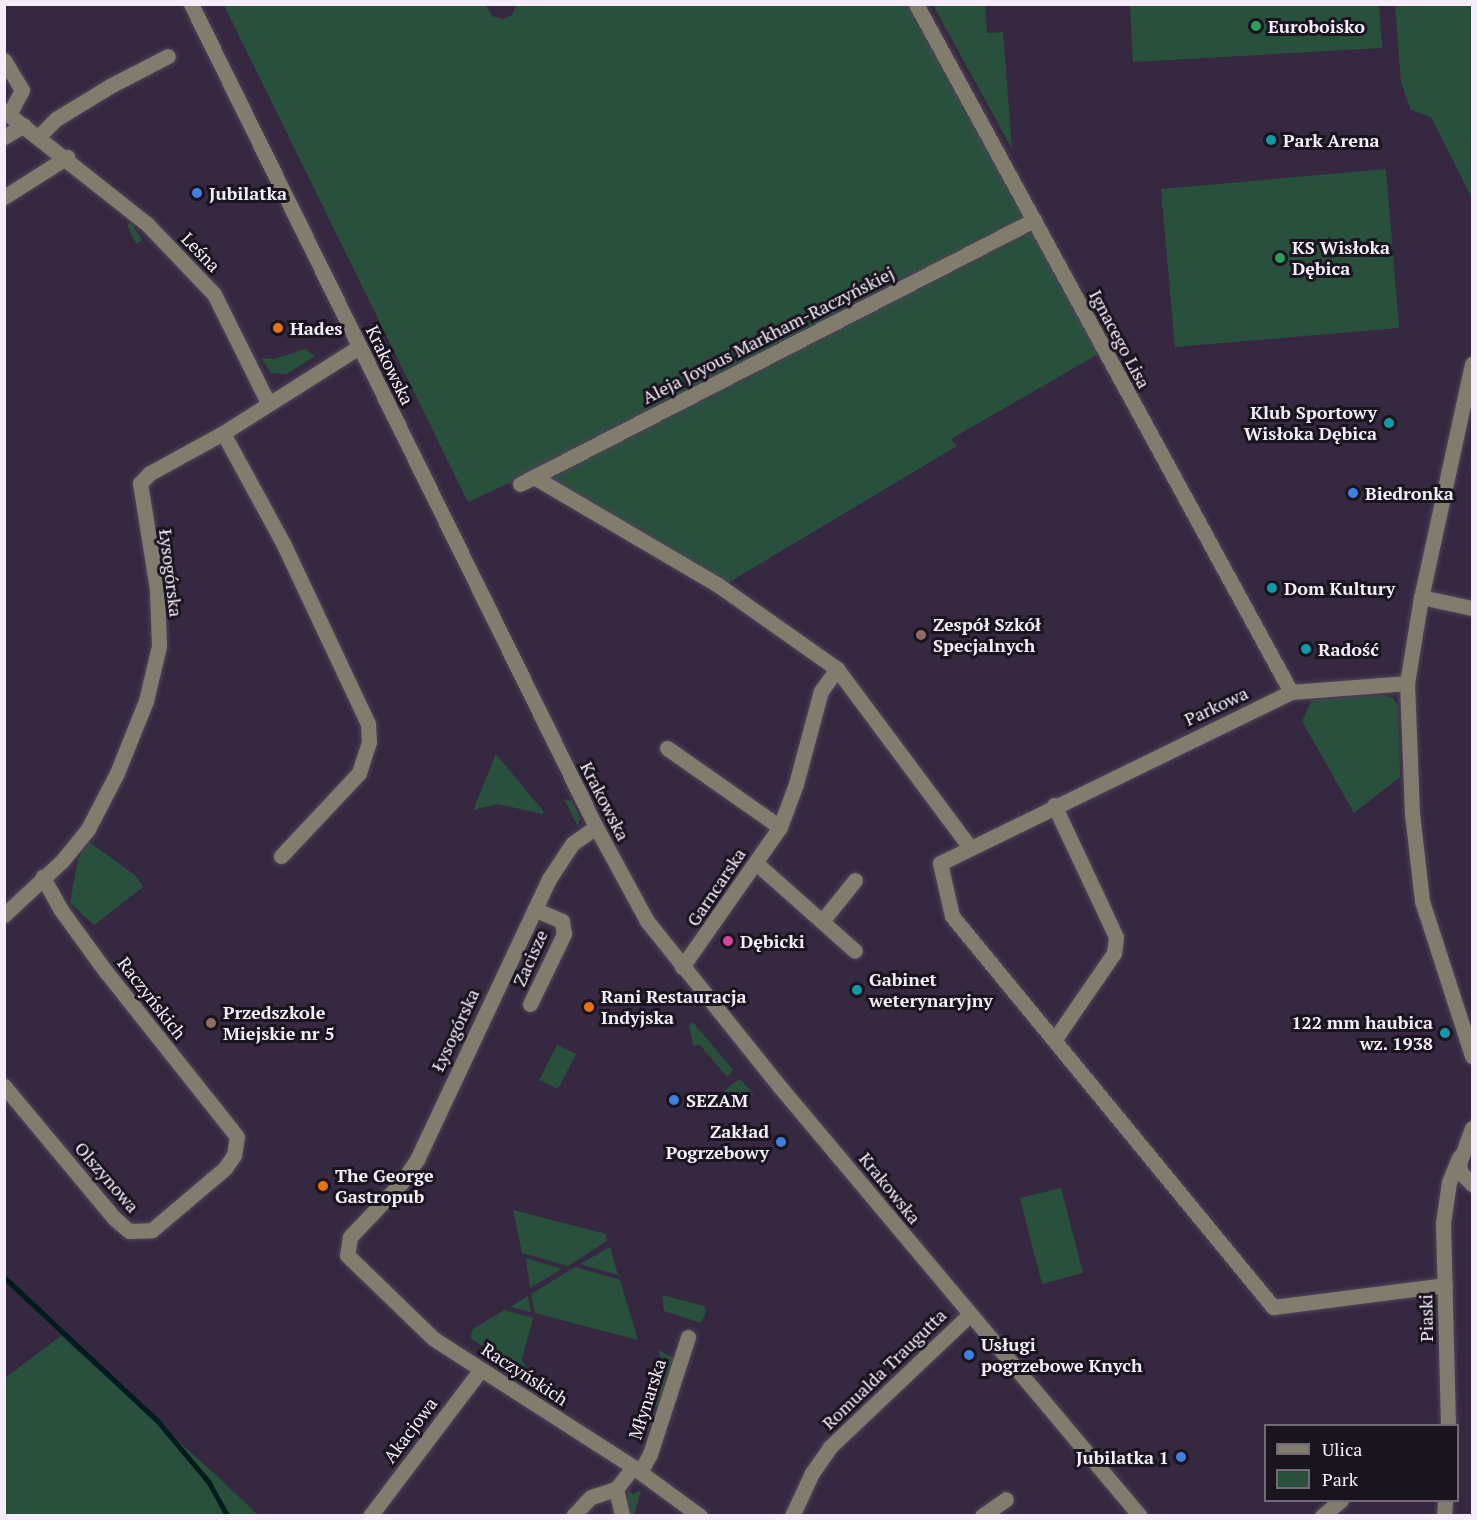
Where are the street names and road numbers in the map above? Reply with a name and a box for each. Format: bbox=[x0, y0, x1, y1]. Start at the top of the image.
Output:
street label: Leśna bbox=[177, 228, 225, 276]
street label: Aleja Joyous Markham-Raczyńskiej bbox=[638, 262, 898, 408]
street label: Ignacego Lisa bbox=[1085, 286, 1155, 392]
street label: Krakowska bbox=[362, 322, 418, 408]
street label: Łysogórska bbox=[155, 528, 187, 618]
street label: Parkowa bbox=[1181, 682, 1251, 730]
street label: Krakowska bbox=[576, 758, 634, 844]
street label: Garncarska bbox=[682, 844, 750, 930]
street label: Zacisze bbox=[508, 927, 552, 989]
street label: Raczyńskich bbox=[113, 953, 191, 1043]
street label: Łysogórska bbox=[427, 985, 483, 1075]
street label: Olszynowa bbox=[70, 1137, 144, 1217]
street label: Krakowska bbox=[855, 1148, 925, 1228]
street label: Piaski bbox=[1415, 1294, 1437, 1342]
street label: Romualda Traugutta bbox=[817, 1304, 951, 1434]
street label: Raczyńskich bbox=[478, 1338, 572, 1410]
street label: Młynarska bbox=[624, 1356, 670, 1442]
street label: Akacjowa bbox=[378, 1393, 442, 1467]

